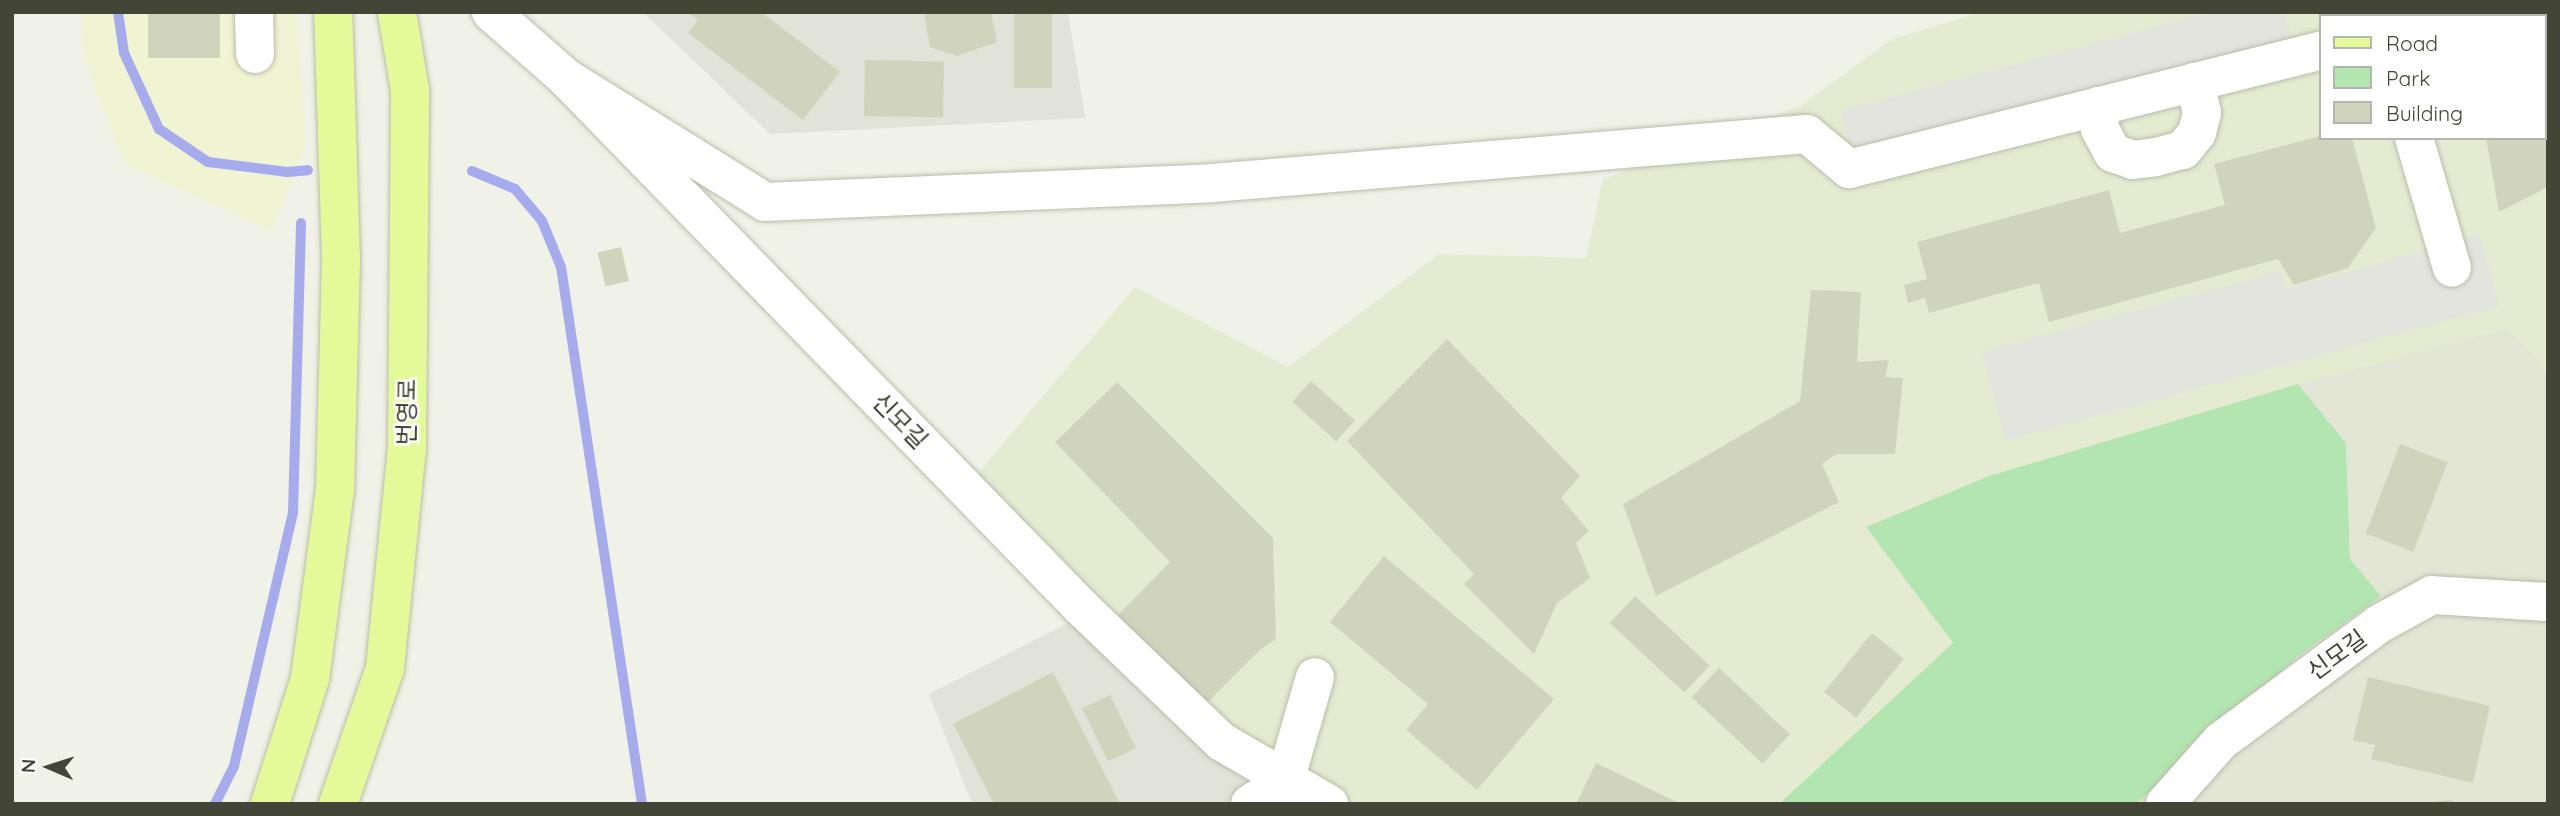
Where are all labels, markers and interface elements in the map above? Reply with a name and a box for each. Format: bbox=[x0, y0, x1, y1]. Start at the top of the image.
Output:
legend bbox=[2318, 14, 2546, 140]
text: Road bbox=[2386, 30, 2438, 56]
text: Park bbox=[2386, 65, 2430, 91]
text: Building bbox=[2386, 100, 2463, 126]
street label: 번영로 bbox=[392, 379, 422, 445]
street label: 신모길 bbox=[867, 387, 933, 455]
street label: 신모길 bbox=[2302, 624, 2372, 686]
north arrow bbox=[14, 732, 84, 802]
text: N bbox=[16, 758, 40, 774]

